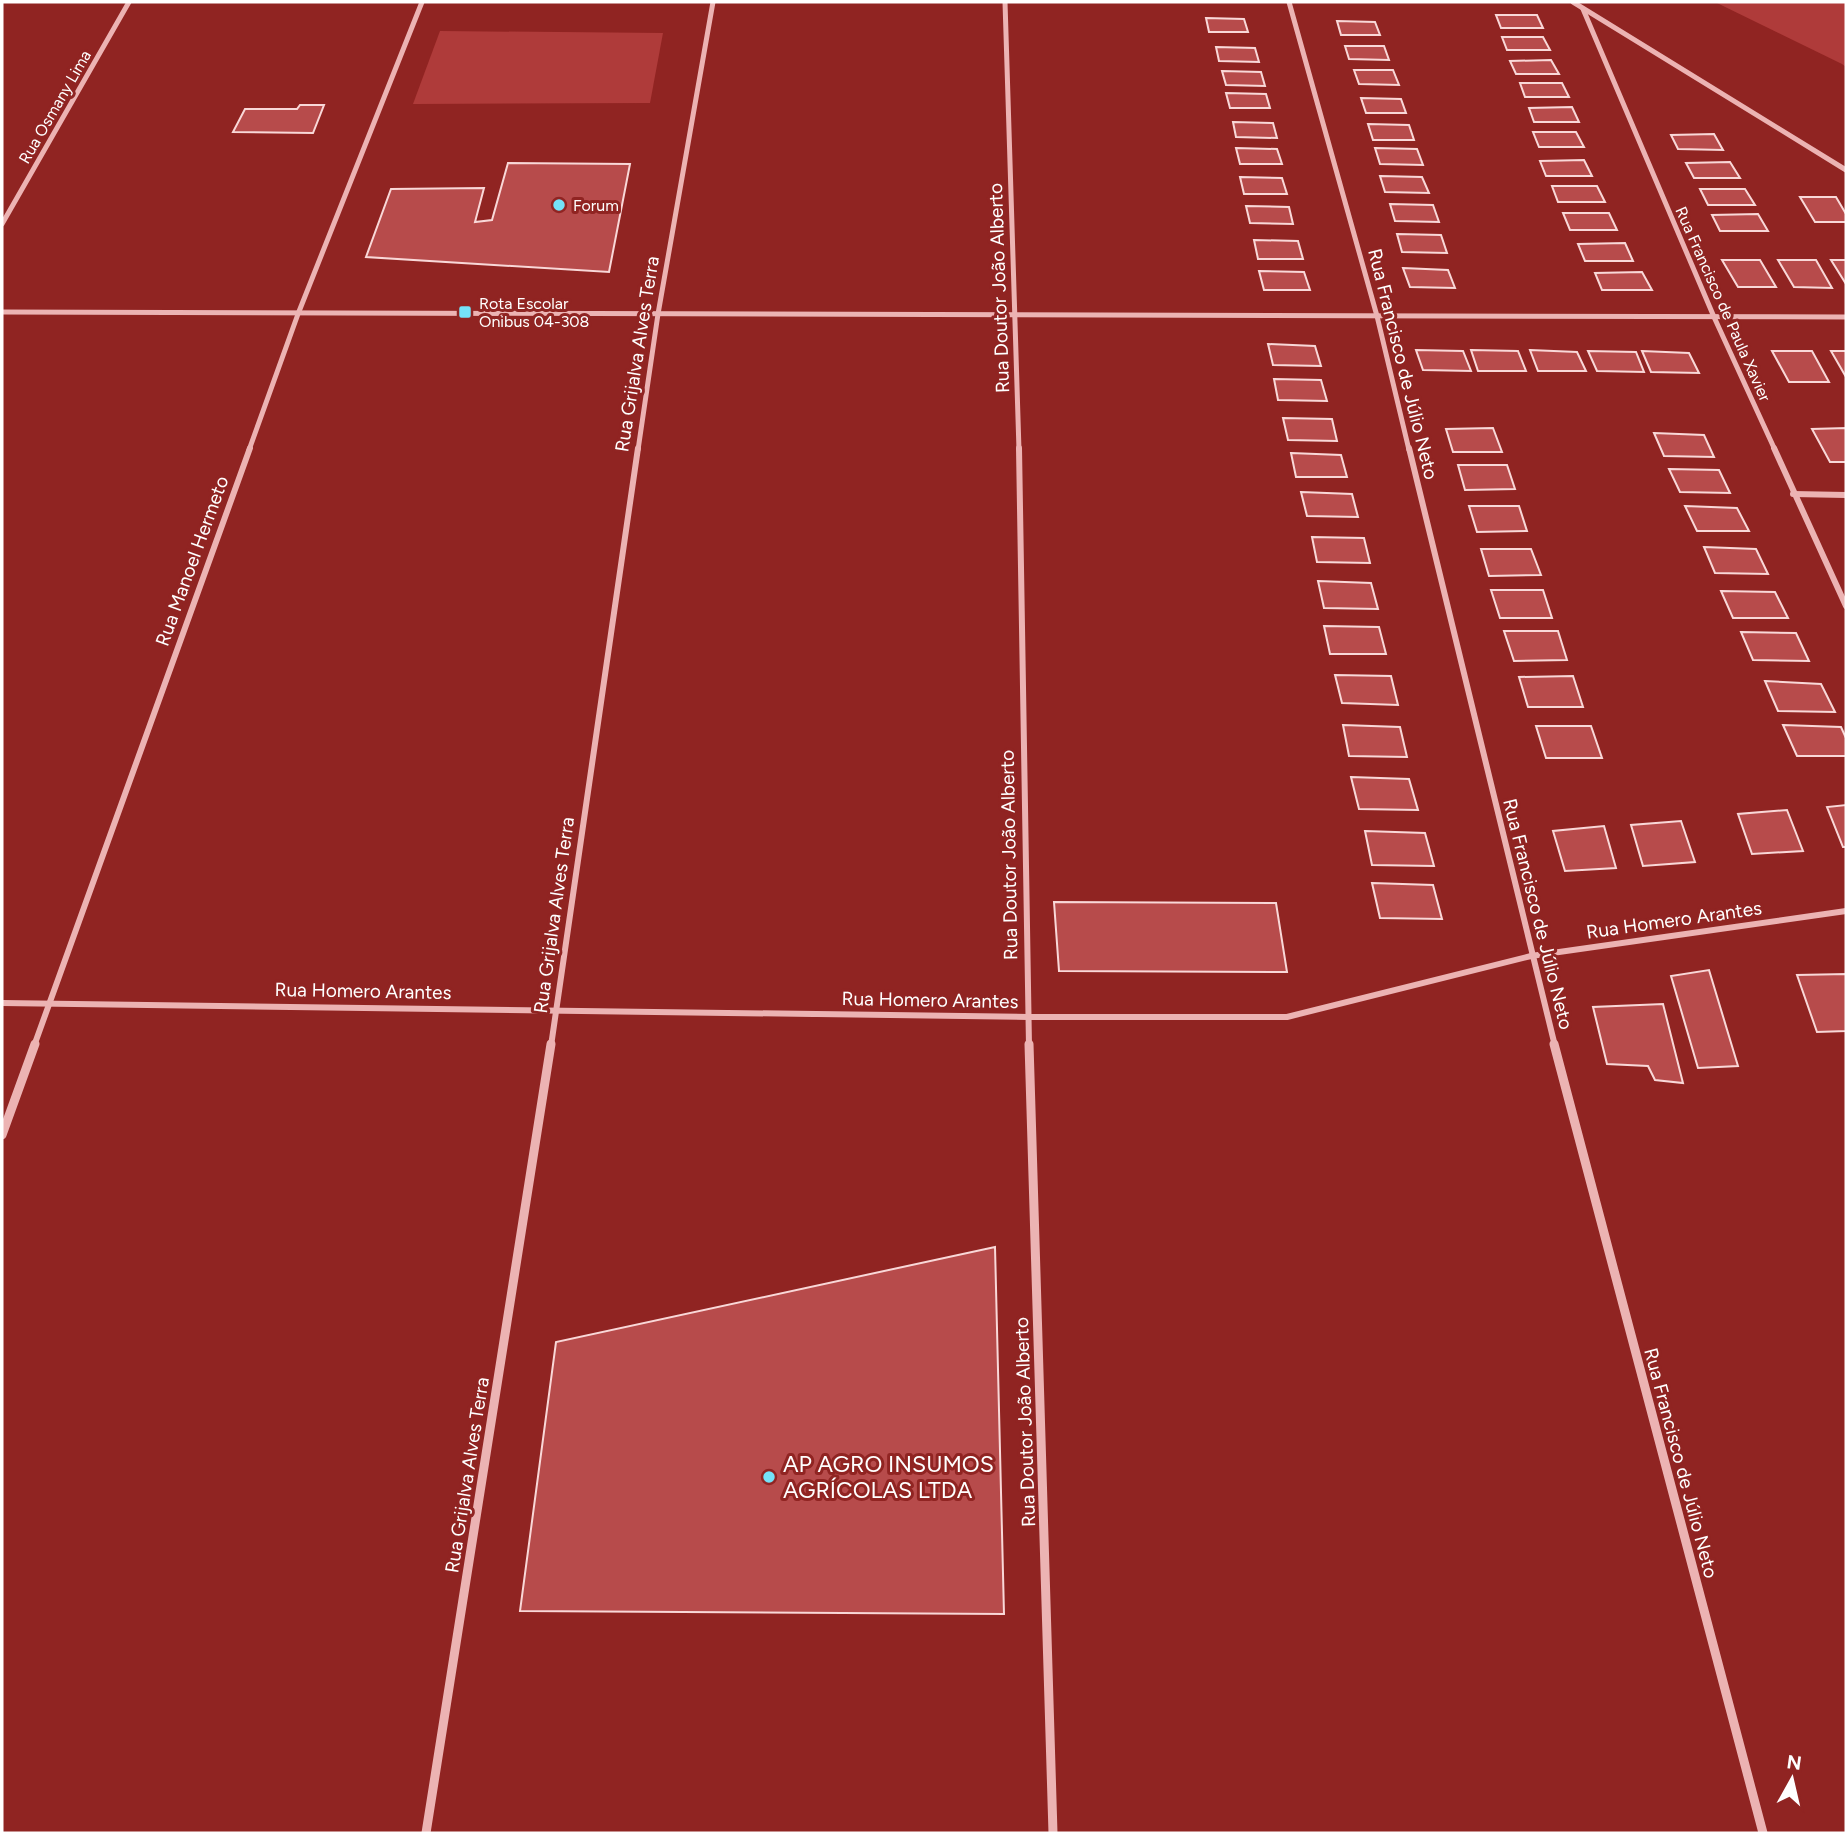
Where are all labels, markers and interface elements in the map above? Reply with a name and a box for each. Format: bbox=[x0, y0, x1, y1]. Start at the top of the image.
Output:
street label: Rua Osmany Lima bbox=[15, 47, 95, 167]
street label: Rua Doutor João Alberto bbox=[984, 183, 1014, 393]
place label: Forum bbox=[573, 196, 619, 215]
marker: Forum bbox=[551, 197, 567, 213]
street label: Rua Francisco de Paula Xavier bbox=[1671, 204, 1775, 405]
street label: Rua Francisco de Júlio Neto bbox=[1363, 246, 1443, 482]
street label: Rua Grijalva Alves Terra bbox=[610, 254, 664, 454]
place label: Rota Escolar Onibus 04-308 bbox=[479, 294, 589, 331]
marker: Rota Escolar Onibus 04-308 bbox=[457, 304, 473, 320]
street label: Rua Manoel Hermeto bbox=[151, 473, 233, 649]
street label: Rua Doutor João Alberto bbox=[996, 750, 1022, 960]
street label: Rua Francisco de Júlio Neto bbox=[1498, 796, 1578, 1032]
street label: Rua Grijalva Alves Terra bbox=[529, 815, 579, 1015]
street label: Rua Homero Arantes bbox=[1585, 896, 1763, 944]
street label: Rua Homero Arantes bbox=[274, 978, 452, 1004]
street label: Rua Homero Arantes bbox=[841, 987, 1019, 1013]
street label: Rua Doutor João Alberto bbox=[1010, 1317, 1040, 1527]
street label: Rua Francisco de Júlio Neto bbox=[1639, 1345, 1723, 1581]
street label: Rua Grijalva Alves Terra bbox=[440, 1375, 494, 1575]
place label: AP AGRO INSUMOS AGRÍCOLAS LTDA bbox=[783, 1450, 994, 1504]
marker: AP AGRO INSUMOS AGRÍCOLAS LTDA bbox=[761, 1469, 777, 1485]
north arrow bbox=[1757, 1744, 1827, 1814]
text: N bbox=[1785, 1750, 1803, 1775]

